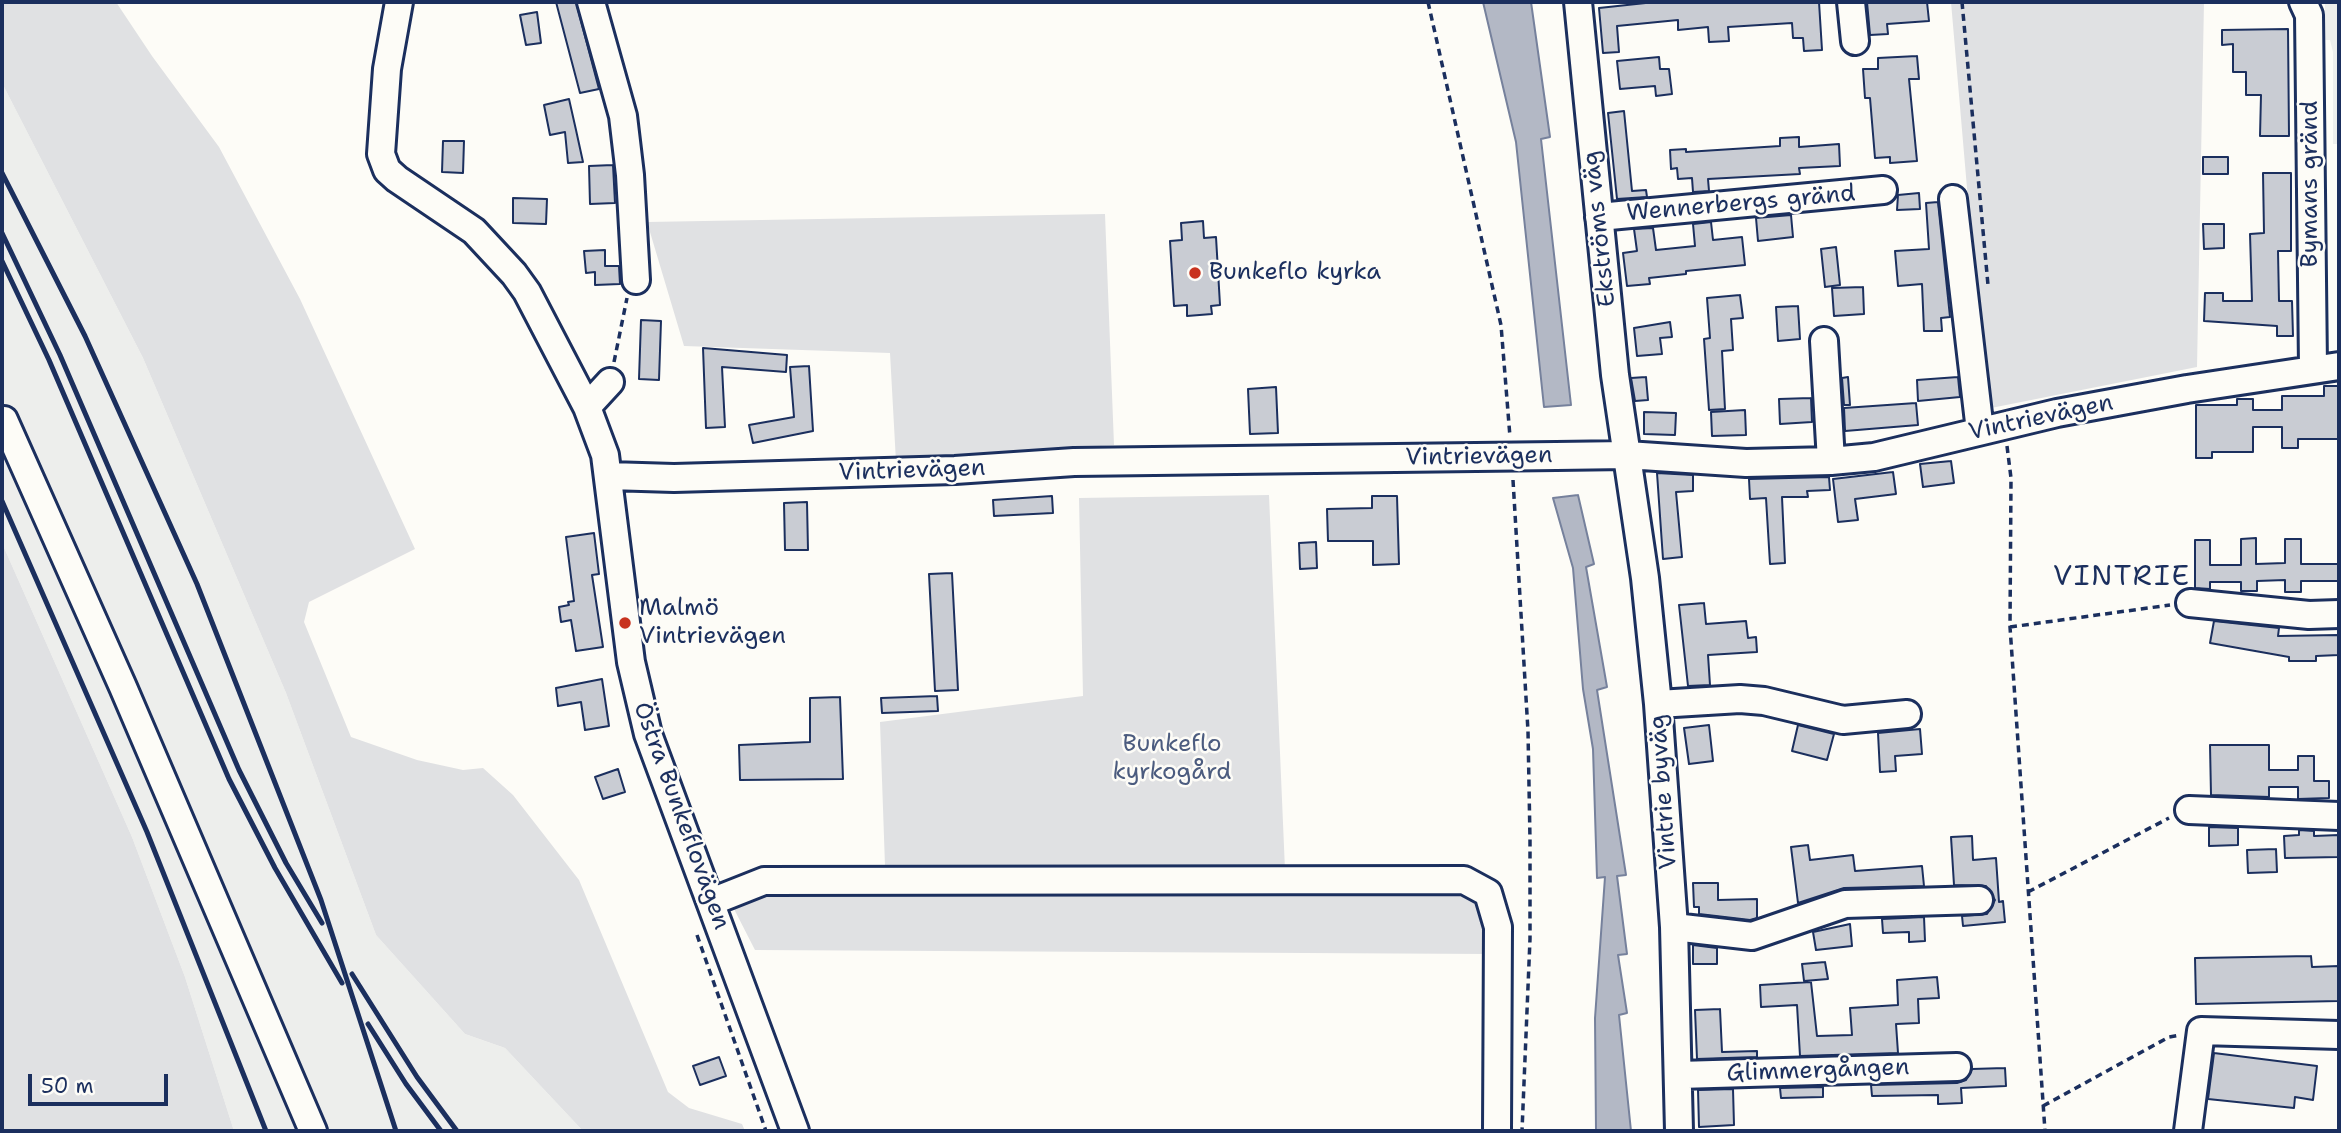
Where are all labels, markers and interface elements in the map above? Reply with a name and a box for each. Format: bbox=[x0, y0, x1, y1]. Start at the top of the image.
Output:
street label: Bymans gränd bbox=[2297, 101, 2325, 267]
street label: Ekströms väg bbox=[1577, 150, 1623, 308]
street label: Wennerbergs gränd bbox=[1625, 180, 1857, 228]
place label: Bunkeflo kyrka bbox=[1209, 259, 1381, 287]
marker: Bunkeflo kyrka bbox=[1187, 265, 1203, 281]
street label: Vintrievägen bbox=[1966, 389, 2116, 447]
street label: Vintrievägen bbox=[1405, 441, 1553, 473]
street label: Vintrievägen bbox=[838, 454, 986, 488]
district label: VINTRIE bbox=[2054, 561, 2190, 595]
place label: Malmö Vintrievägen bbox=[639, 595, 786, 651]
marker: Malmö Vintrievägen bbox=[617, 615, 633, 631]
street label: Östra Bunkeflovägen bbox=[626, 698, 736, 934]
street label: Vintrie byväg bbox=[1644, 713, 1684, 871]
park label: Bunkeflo kyrkogård bbox=[1113, 731, 1231, 787]
street label: Glimmergången bbox=[1726, 1053, 1910, 1089]
scale bar bbox=[32, 1060, 172, 1104]
text: 50 m bbox=[41, 1072, 94, 1100]

